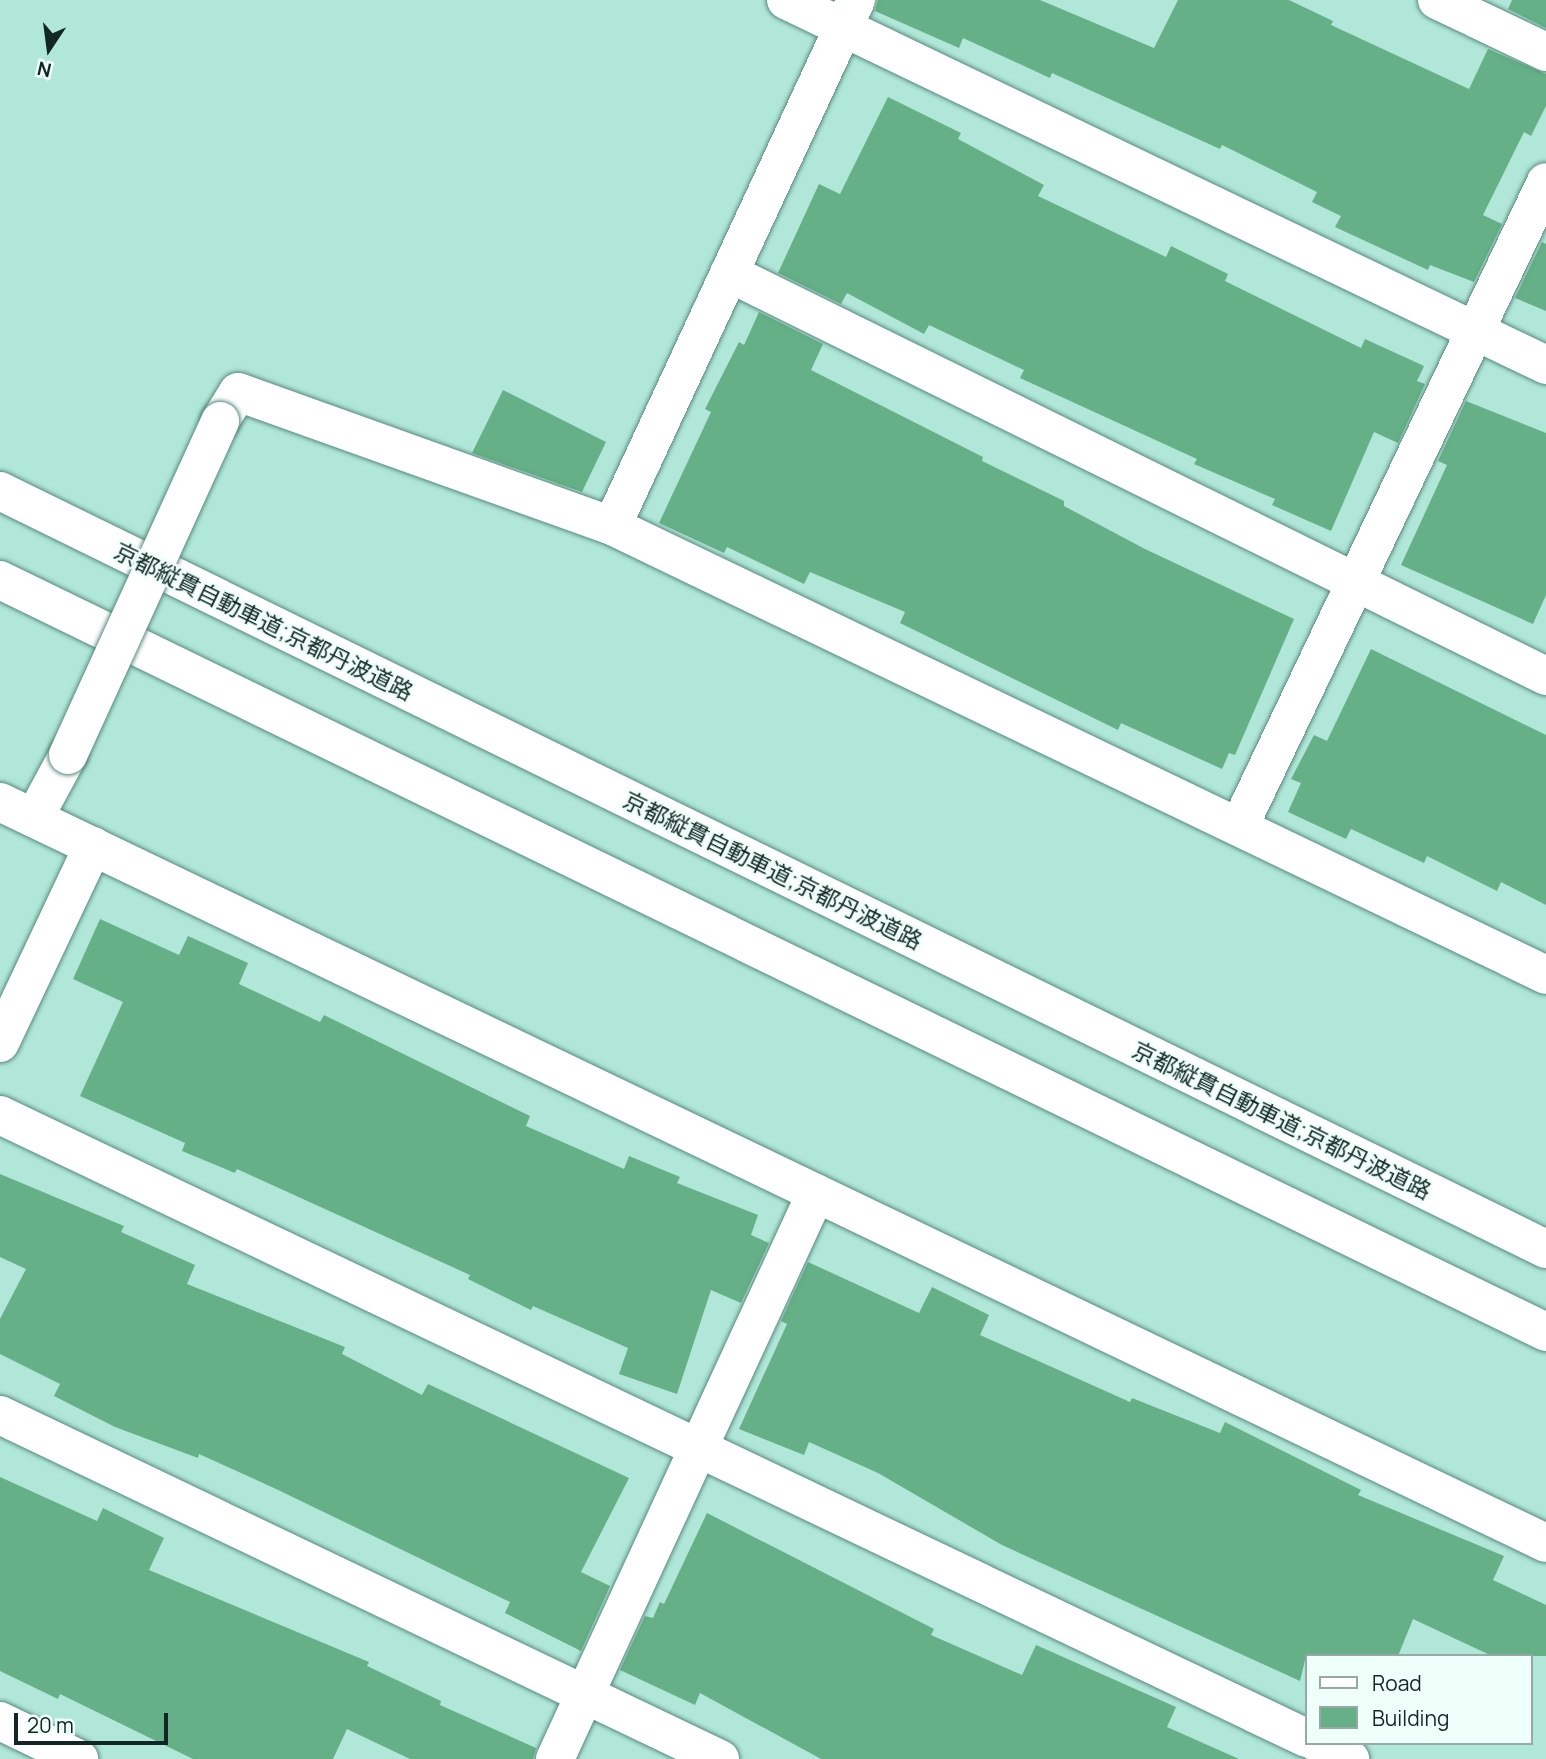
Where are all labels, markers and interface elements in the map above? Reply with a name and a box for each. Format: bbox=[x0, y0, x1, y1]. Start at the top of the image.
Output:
north arrow bbox=[14, 14, 84, 84]
text: N bbox=[35, 55, 54, 84]
street label: 京都縦貫自動車道;京都丹波道路 bbox=[110, 536, 418, 706]
street label: 京都縦貫自動車道;京都丹波道路 bbox=[619, 785, 927, 955]
street label: 京都縦貫自動車道;京都丹波道路 bbox=[1128, 1035, 1436, 1205]
legend bbox=[1304, 1654, 1532, 1745]
text: Road bbox=[1372, 1669, 1422, 1697]
scale bar bbox=[18, 1700, 172, 1744]
text: Building bbox=[1372, 1704, 1449, 1732]
text: 20 m bbox=[27, 1711, 74, 1739]

